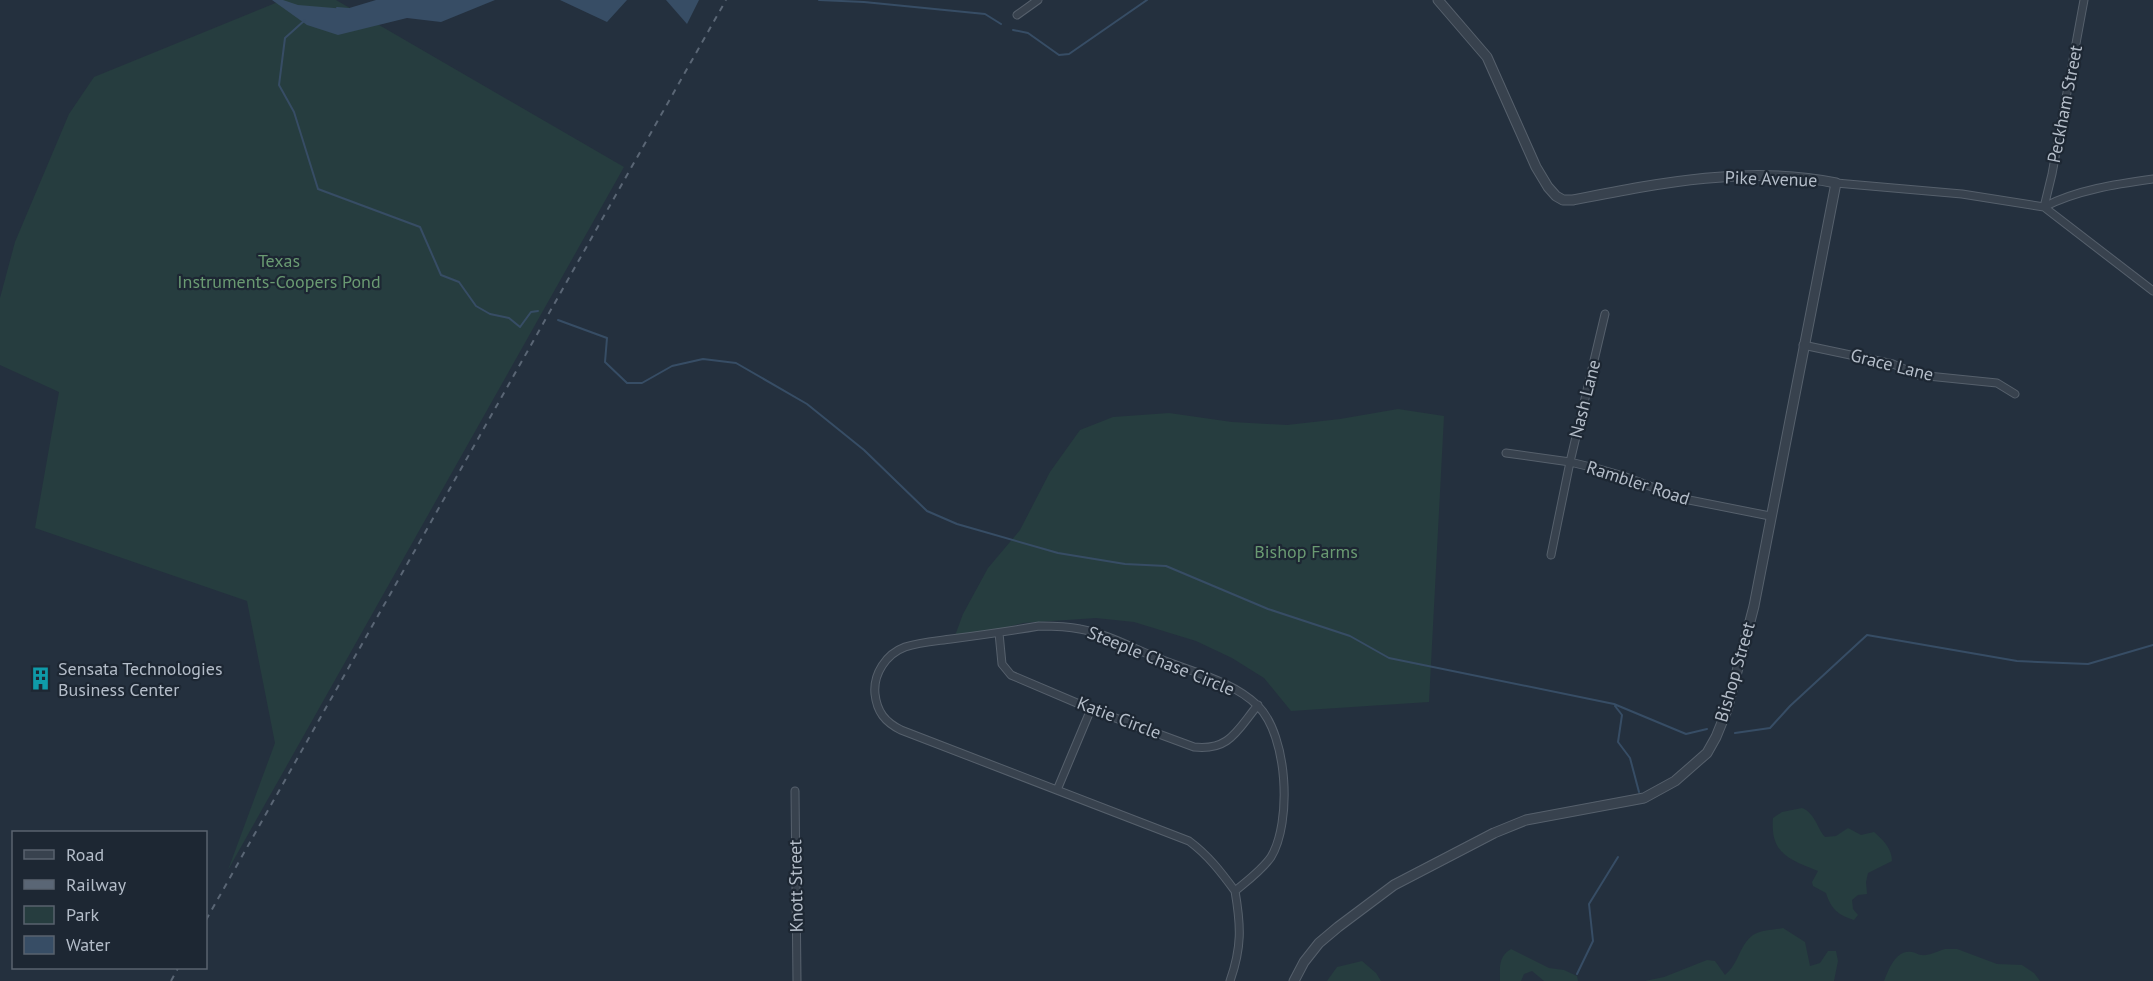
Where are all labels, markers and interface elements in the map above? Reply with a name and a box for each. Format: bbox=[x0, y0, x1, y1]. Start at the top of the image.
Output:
street label: Peckham Street bbox=[2042, 43, 2087, 165]
street label: Pike Avenue bbox=[1724, 165, 1818, 192]
park label: Texas Instruments-Coopers Pond bbox=[177, 249, 381, 293]
street label: Grace Lane bbox=[1848, 343, 1936, 386]
street label: Nash Lane bbox=[1564, 357, 1605, 441]
street label: Rambler Road bbox=[1584, 455, 1693, 510]
park label: Bishop Farms bbox=[1254, 540, 1358, 563]
street label: Bishop Street bbox=[1709, 619, 1760, 725]
street label: Steeple Chase Circle bbox=[1084, 620, 1238, 701]
place label: Sensata Technologies Business Center bbox=[58, 657, 223, 701]
building icon: Sensata Technologies Business Center bbox=[27, 666, 53, 692]
street label: Katie Circle bbox=[1074, 691, 1164, 744]
legend bbox=[12, 831, 207, 969]
street label: Knott Street bbox=[783, 839, 808, 933]
text: Road bbox=[66, 843, 104, 866]
text: Railway bbox=[66, 873, 127, 896]
text: Park bbox=[66, 903, 99, 926]
text: Water bbox=[66, 933, 110, 956]

